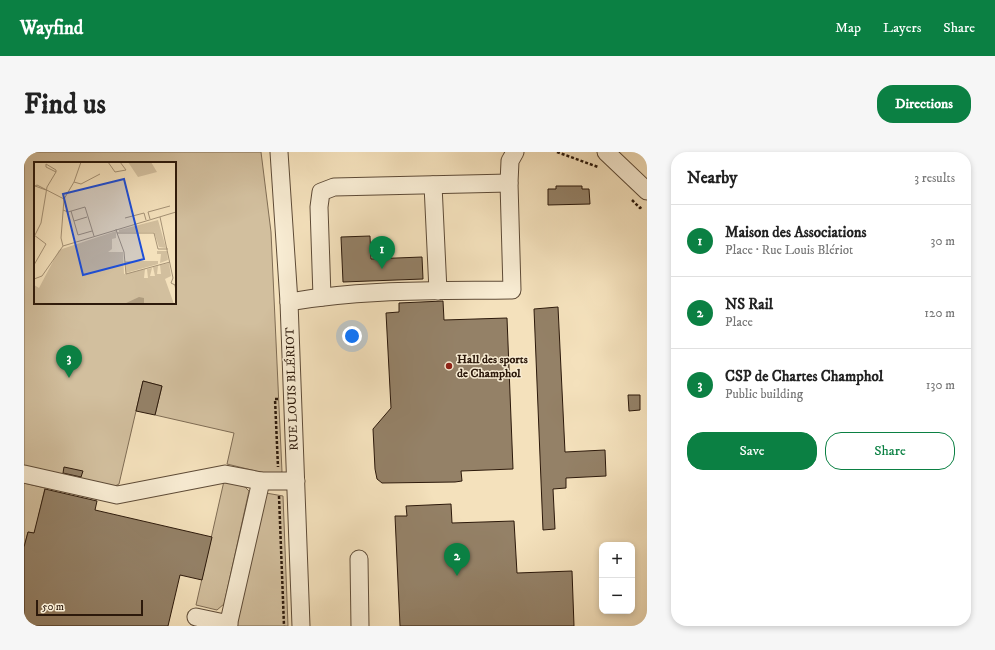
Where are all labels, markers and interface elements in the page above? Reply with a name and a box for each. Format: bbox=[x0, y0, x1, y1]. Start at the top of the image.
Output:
text: Wayfind bbox=[20, 17, 83, 40]
text: Map bbox=[835, 19, 861, 37]
text: Layers bbox=[883, 19, 921, 37]
text: Share bbox=[943, 19, 975, 37]
button: Directions bbox=[877, 85, 971, 123]
text: Find us bbox=[24, 87, 106, 122]
inset map bbox=[34, 162, 176, 304]
text: Nearby bbox=[687, 167, 737, 189]
text: 3 results bbox=[914, 170, 955, 186]
text: Maison des Associations bbox=[725, 223, 867, 242]
text: 1 bbox=[698, 233, 702, 249]
text: 30 m bbox=[931, 233, 955, 249]
pin: 1 bbox=[369, 236, 395, 269]
text: Place · Rue Louis Blériot bbox=[725, 242, 853, 258]
text: NS Rail bbox=[725, 295, 773, 314]
text: 2 bbox=[697, 305, 703, 321]
text: 120 m bbox=[924, 305, 955, 321]
text: Place bbox=[725, 314, 753, 330]
your location bbox=[342, 326, 362, 346]
street label: RUE LOUIS BLÉRIOT bbox=[282, 327, 302, 451]
pin: 3 bbox=[56, 345, 82, 378]
place label: Hall des sports de Champhol bbox=[457, 352, 528, 381]
marker: Hall des sports de Champhol bbox=[444, 361, 454, 371]
text: CSP de Chartes Champhol bbox=[725, 367, 883, 386]
text: 3 bbox=[698, 377, 702, 393]
text: 130 m bbox=[926, 377, 955, 393]
text: Public building bbox=[725, 386, 803, 402]
button: Save bbox=[687, 432, 817, 470]
button: Share bbox=[825, 432, 955, 470]
map controls bbox=[599, 542, 635, 614]
button: + bbox=[599, 542, 635, 578]
pin: 2 bbox=[444, 543, 470, 576]
button: − bbox=[599, 578, 635, 614]
scale bar bbox=[36, 598, 143, 617]
text: 50 m bbox=[42, 600, 64, 614]

